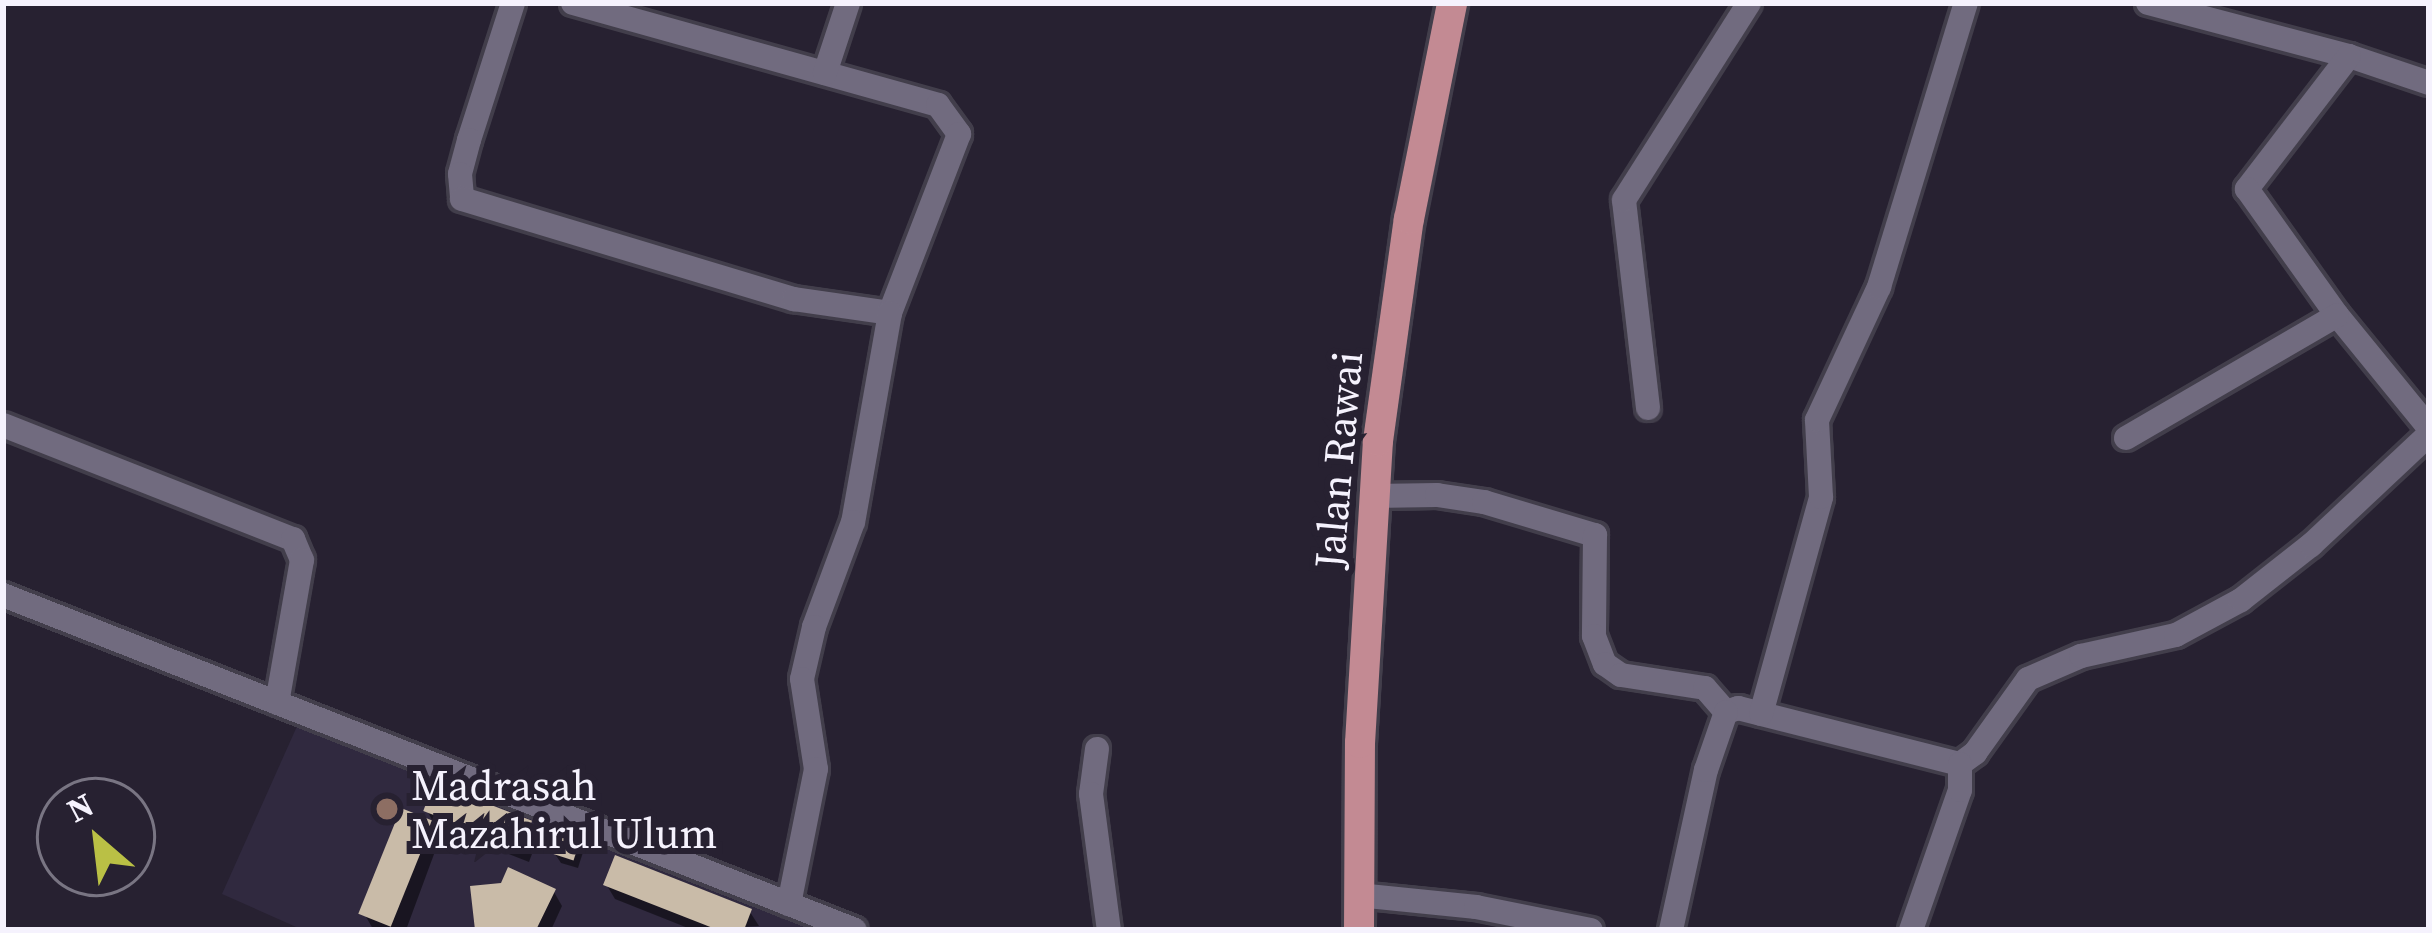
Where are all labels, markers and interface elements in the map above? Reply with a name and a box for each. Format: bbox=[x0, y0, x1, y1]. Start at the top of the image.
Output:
street label: Jalan Rawai bbox=[1303, 349, 1373, 571]
place label: Madrasah Mazahirul Ulum bbox=[411, 760, 717, 858]
north arrow bbox=[36, 777, 156, 897]
text: N bbox=[59, 782, 101, 833]
marker: Madrasah Mazahirul Ulum bbox=[374, 796, 400, 822]

